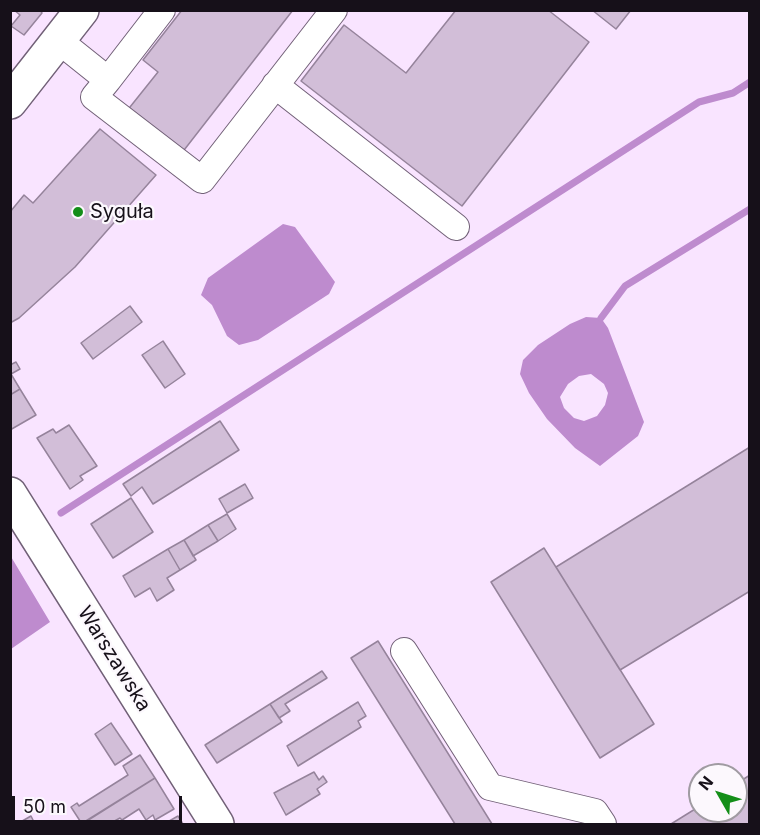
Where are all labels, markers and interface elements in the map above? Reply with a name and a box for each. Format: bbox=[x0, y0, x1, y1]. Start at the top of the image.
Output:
place label: Syguła bbox=[90, 200, 154, 224]
marker: Syguła bbox=[71, 205, 85, 219]
street label: Warszawska bbox=[72, 602, 156, 716]
north arrow bbox=[688, 763, 748, 823]
text: N bbox=[694, 772, 717, 794]
scale bar bbox=[15, 784, 184, 822]
text: 50 m bbox=[23, 796, 66, 817]

